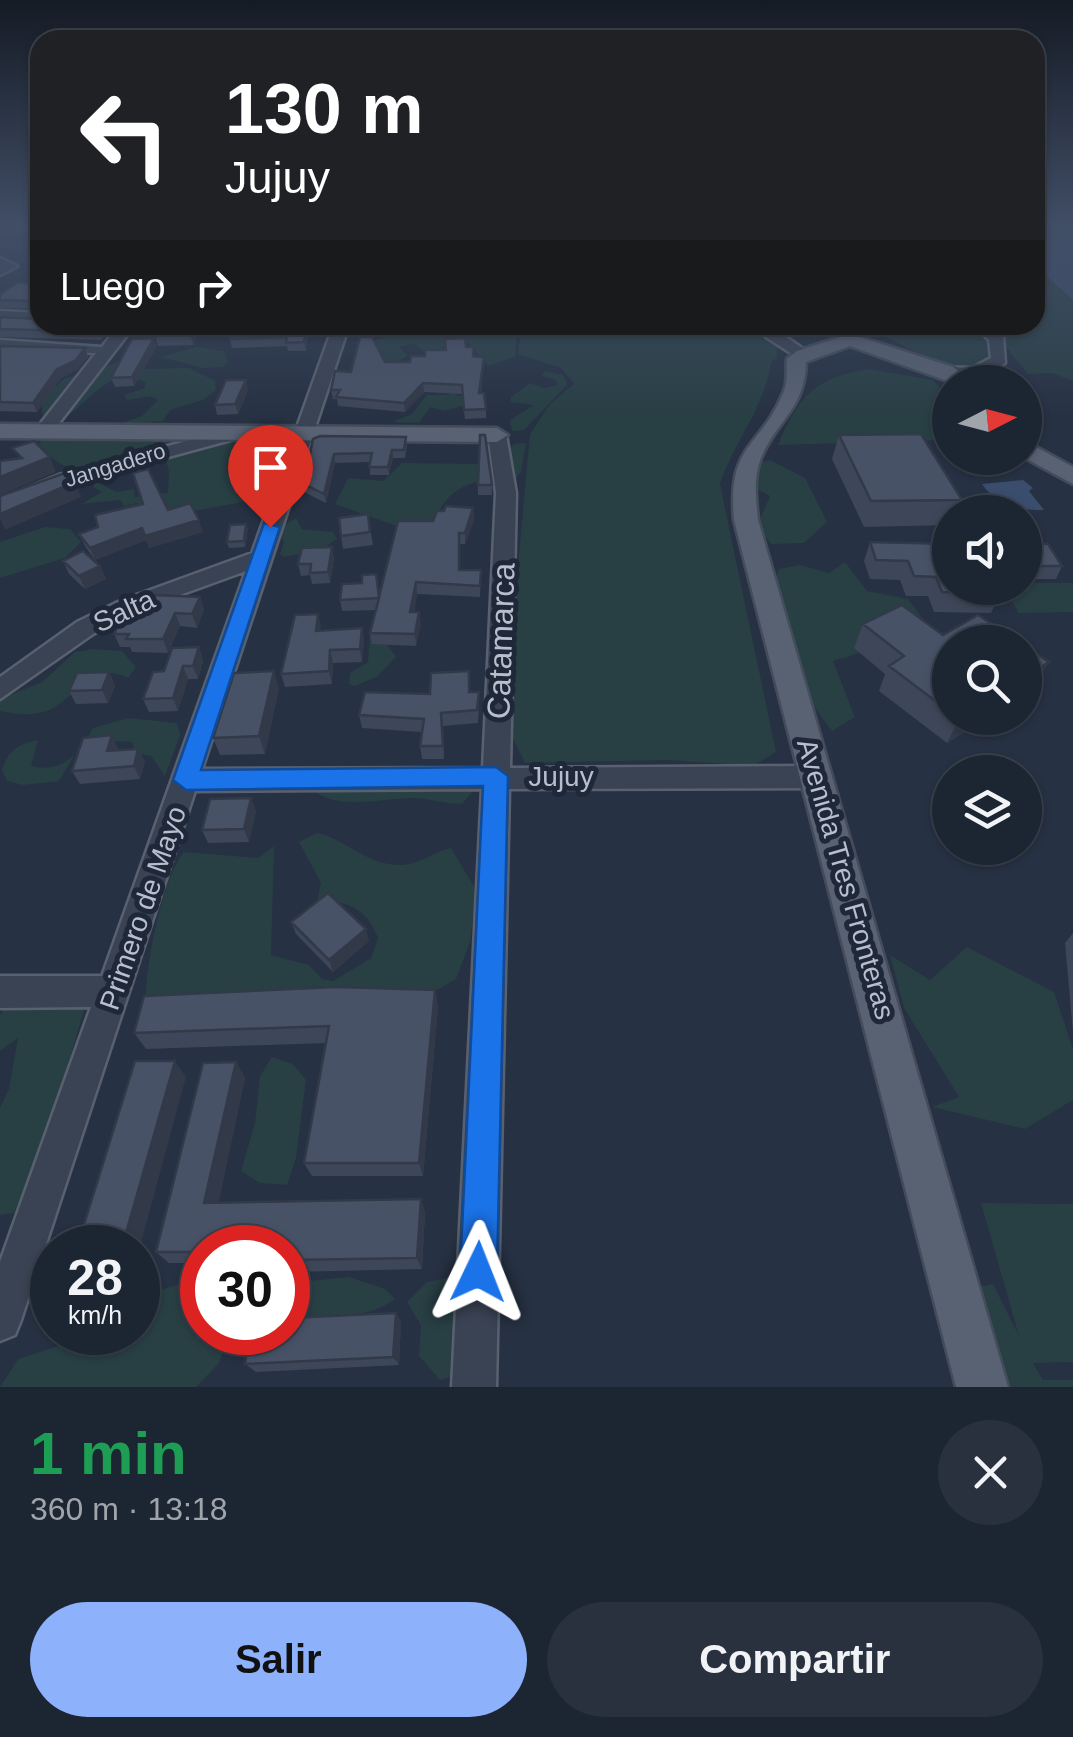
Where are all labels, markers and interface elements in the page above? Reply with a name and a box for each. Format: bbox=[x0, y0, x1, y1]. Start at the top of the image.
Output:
icon: left bbox=[60, 70, 190, 200]
text: 130 m bbox=[225, 70, 423, 148]
text: Jujuy bbox=[225, 152, 330, 203]
icon: right bbox=[186, 260, 241, 315]
text: Luego bbox=[60, 266, 166, 308]
north arrow bbox=[932, 365, 1042, 475]
map controls bbox=[932, 365, 1042, 865]
pin bbox=[228, 425, 313, 528]
street label: Jangadero bbox=[62, 438, 168, 492]
icon: arrive bbox=[243, 440, 298, 495]
button: sound bbox=[932, 495, 1042, 605]
street label: Catamarca bbox=[480, 562, 522, 720]
street label: Salta bbox=[89, 583, 160, 639]
button: search bbox=[932, 625, 1042, 735]
street label: Avenida Tres Fronteras bbox=[791, 735, 901, 1023]
button: layers bbox=[932, 755, 1042, 865]
street label: Jujuy bbox=[528, 761, 594, 792]
street label: Primero de Mayo bbox=[94, 802, 192, 1014]
position arrow bbox=[426, 1220, 530, 1324]
speed limit sign: 30 bbox=[180, 1225, 310, 1355]
text: 28 bbox=[67, 1250, 123, 1306]
text: km/h bbox=[68, 1301, 122, 1329]
text: 1 min bbox=[30, 1420, 187, 1487]
button: close bbox=[938, 1420, 1043, 1525]
text: 360 m · 13:18 bbox=[30, 1491, 227, 1527]
button: Salir bbox=[30, 1602, 527, 1717]
button: Compartir bbox=[547, 1602, 1043, 1717]

